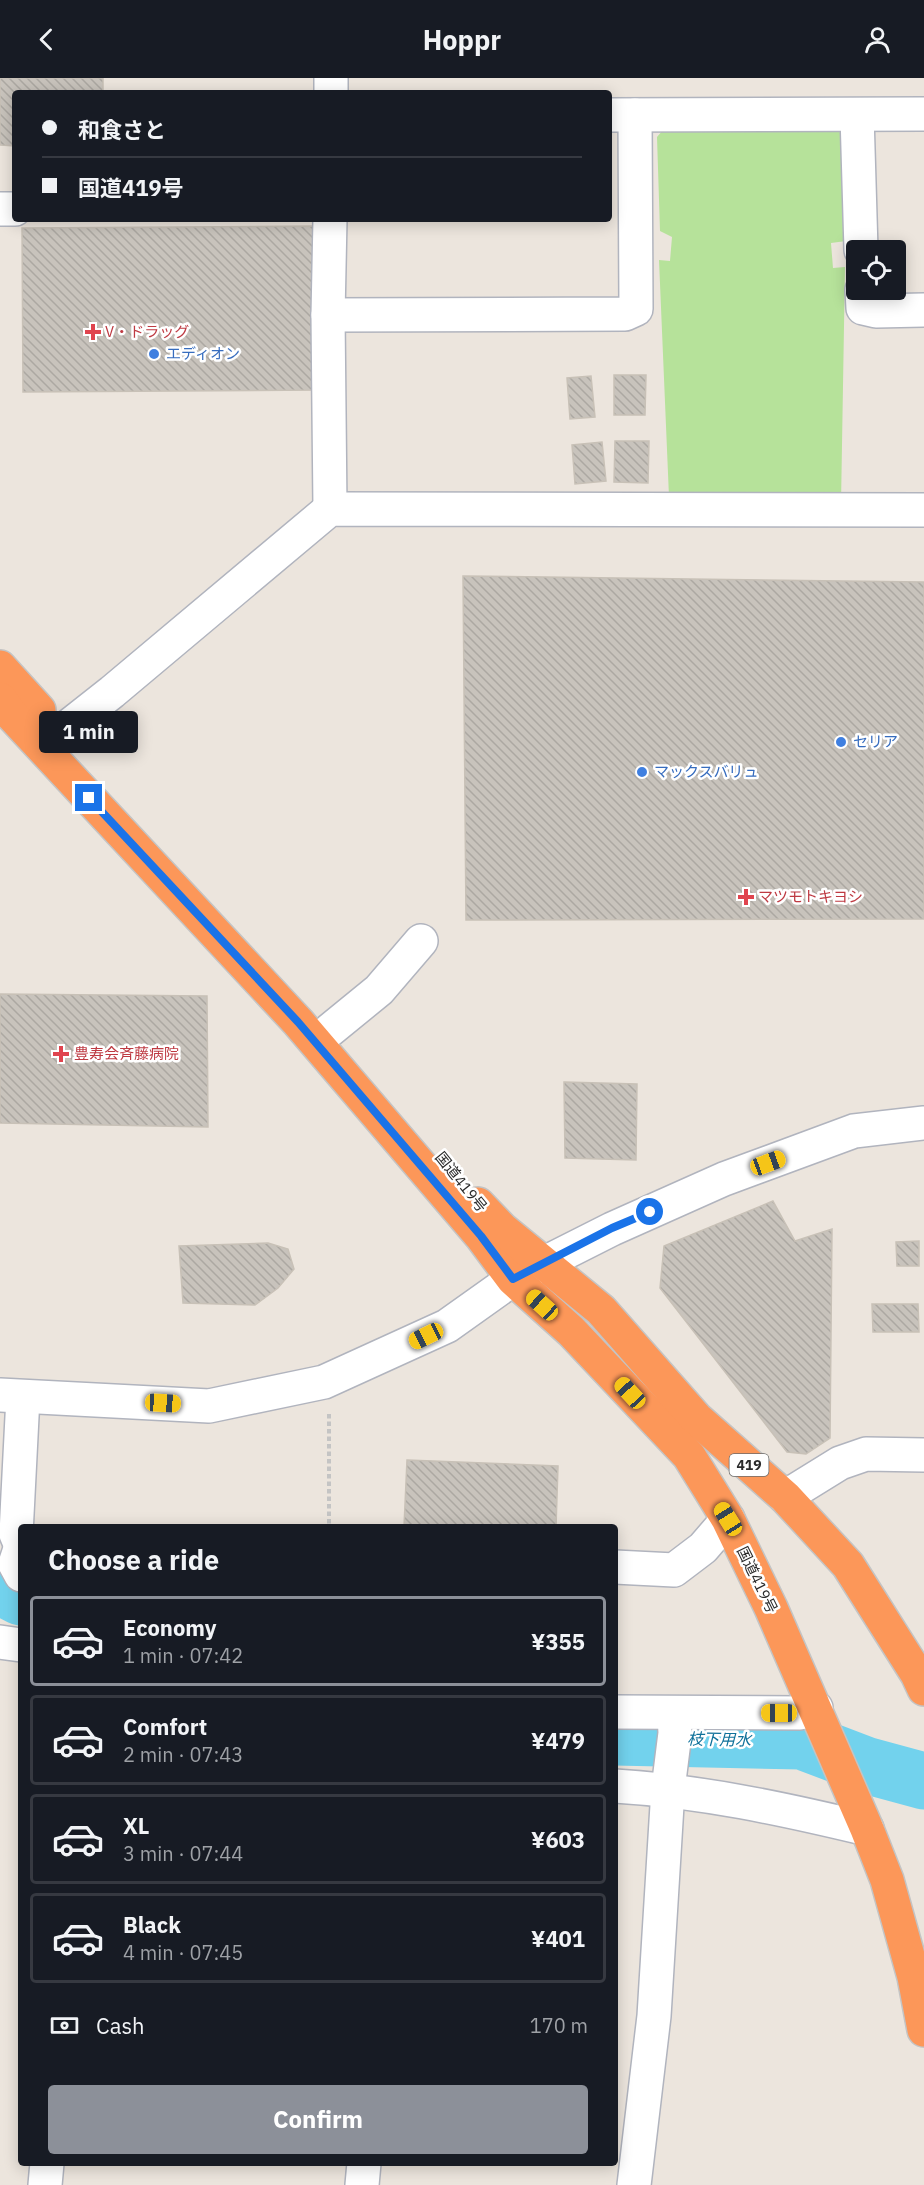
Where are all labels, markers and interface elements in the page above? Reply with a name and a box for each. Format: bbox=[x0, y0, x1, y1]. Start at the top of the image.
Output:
text: Hoppr bbox=[423, 22, 501, 57]
icon: back bbox=[30, 23, 63, 56]
icon: person bbox=[861, 23, 894, 56]
text: 和食さと bbox=[78, 115, 166, 144]
text: 国道419号 bbox=[78, 173, 184, 202]
map controls bbox=[846, 240, 906, 300]
button: locate bbox=[846, 240, 906, 300]
place label: V・ドラッグ bbox=[105, 322, 189, 341]
marker: V・ドラッグ bbox=[86, 325, 100, 339]
place label: エディオン bbox=[166, 344, 240, 363]
marker: エディオン bbox=[147, 347, 161, 361]
callout: 1 min bbox=[40, 711, 138, 753]
text: 1 min bbox=[62, 718, 115, 745]
place label: セリア bbox=[853, 732, 898, 751]
marker: セリア bbox=[834, 735, 848, 749]
place label: マックスバリュ bbox=[654, 762, 759, 781]
marker: マックスバリュ bbox=[635, 765, 649, 779]
route end bbox=[75, 784, 102, 811]
place label: マツモトキヨシ bbox=[758, 887, 863, 906]
marker: マツモトキヨシ bbox=[739, 890, 753, 904]
place label: 豊寿会斉藤病院 bbox=[74, 1044, 179, 1063]
marker: 豊寿会斉藤病院 bbox=[52, 1045, 70, 1063]
street label: 国道419号 bbox=[431, 1148, 491, 1216]
car bbox=[748, 1148, 788, 1178]
route start bbox=[636, 1198, 663, 1225]
car bbox=[523, 1286, 561, 1324]
car bbox=[406, 1320, 446, 1352]
car bbox=[611, 1374, 649, 1412]
car bbox=[145, 1393, 181, 1413]
road number: 419 bbox=[730, 1454, 768, 1476]
car bbox=[711, 1499, 745, 1539]
text: Choose a ride bbox=[48, 1542, 219, 1577]
street label: 国道419号 bbox=[733, 1543, 782, 1616]
text: Economy bbox=[123, 1613, 217, 1642]
icon: car bbox=[51, 1614, 105, 1668]
text: ¥355 bbox=[531, 1627, 585, 1656]
text: 1 min · 07:42 bbox=[123, 1642, 243, 1669]
car bbox=[761, 1704, 797, 1722]
text: Comfort bbox=[123, 1712, 207, 1741]
icon: car bbox=[51, 1713, 105, 1767]
text: ¥479 bbox=[531, 1726, 585, 1755]
water label: 枝下用水 bbox=[687, 1728, 753, 1750]
text: 2 min · 07:43 bbox=[123, 1741, 243, 1768]
text: XL bbox=[123, 1811, 149, 1840]
icon: car bbox=[51, 1812, 105, 1866]
text: ¥603 bbox=[531, 1825, 585, 1854]
text: 3 min · 07:44 bbox=[123, 1840, 243, 1867]
text: Black bbox=[123, 1910, 181, 1939]
icon: car bbox=[51, 1911, 105, 1965]
text: ¥401 bbox=[531, 1924, 585, 1953]
text: 4 min · 07:45 bbox=[123, 1939, 243, 1966]
icon: cash bbox=[48, 2009, 81, 2042]
text: Cash bbox=[96, 2011, 145, 2040]
text: 170 m bbox=[530, 2012, 588, 2039]
button: Confirm bbox=[48, 2085, 588, 2154]

